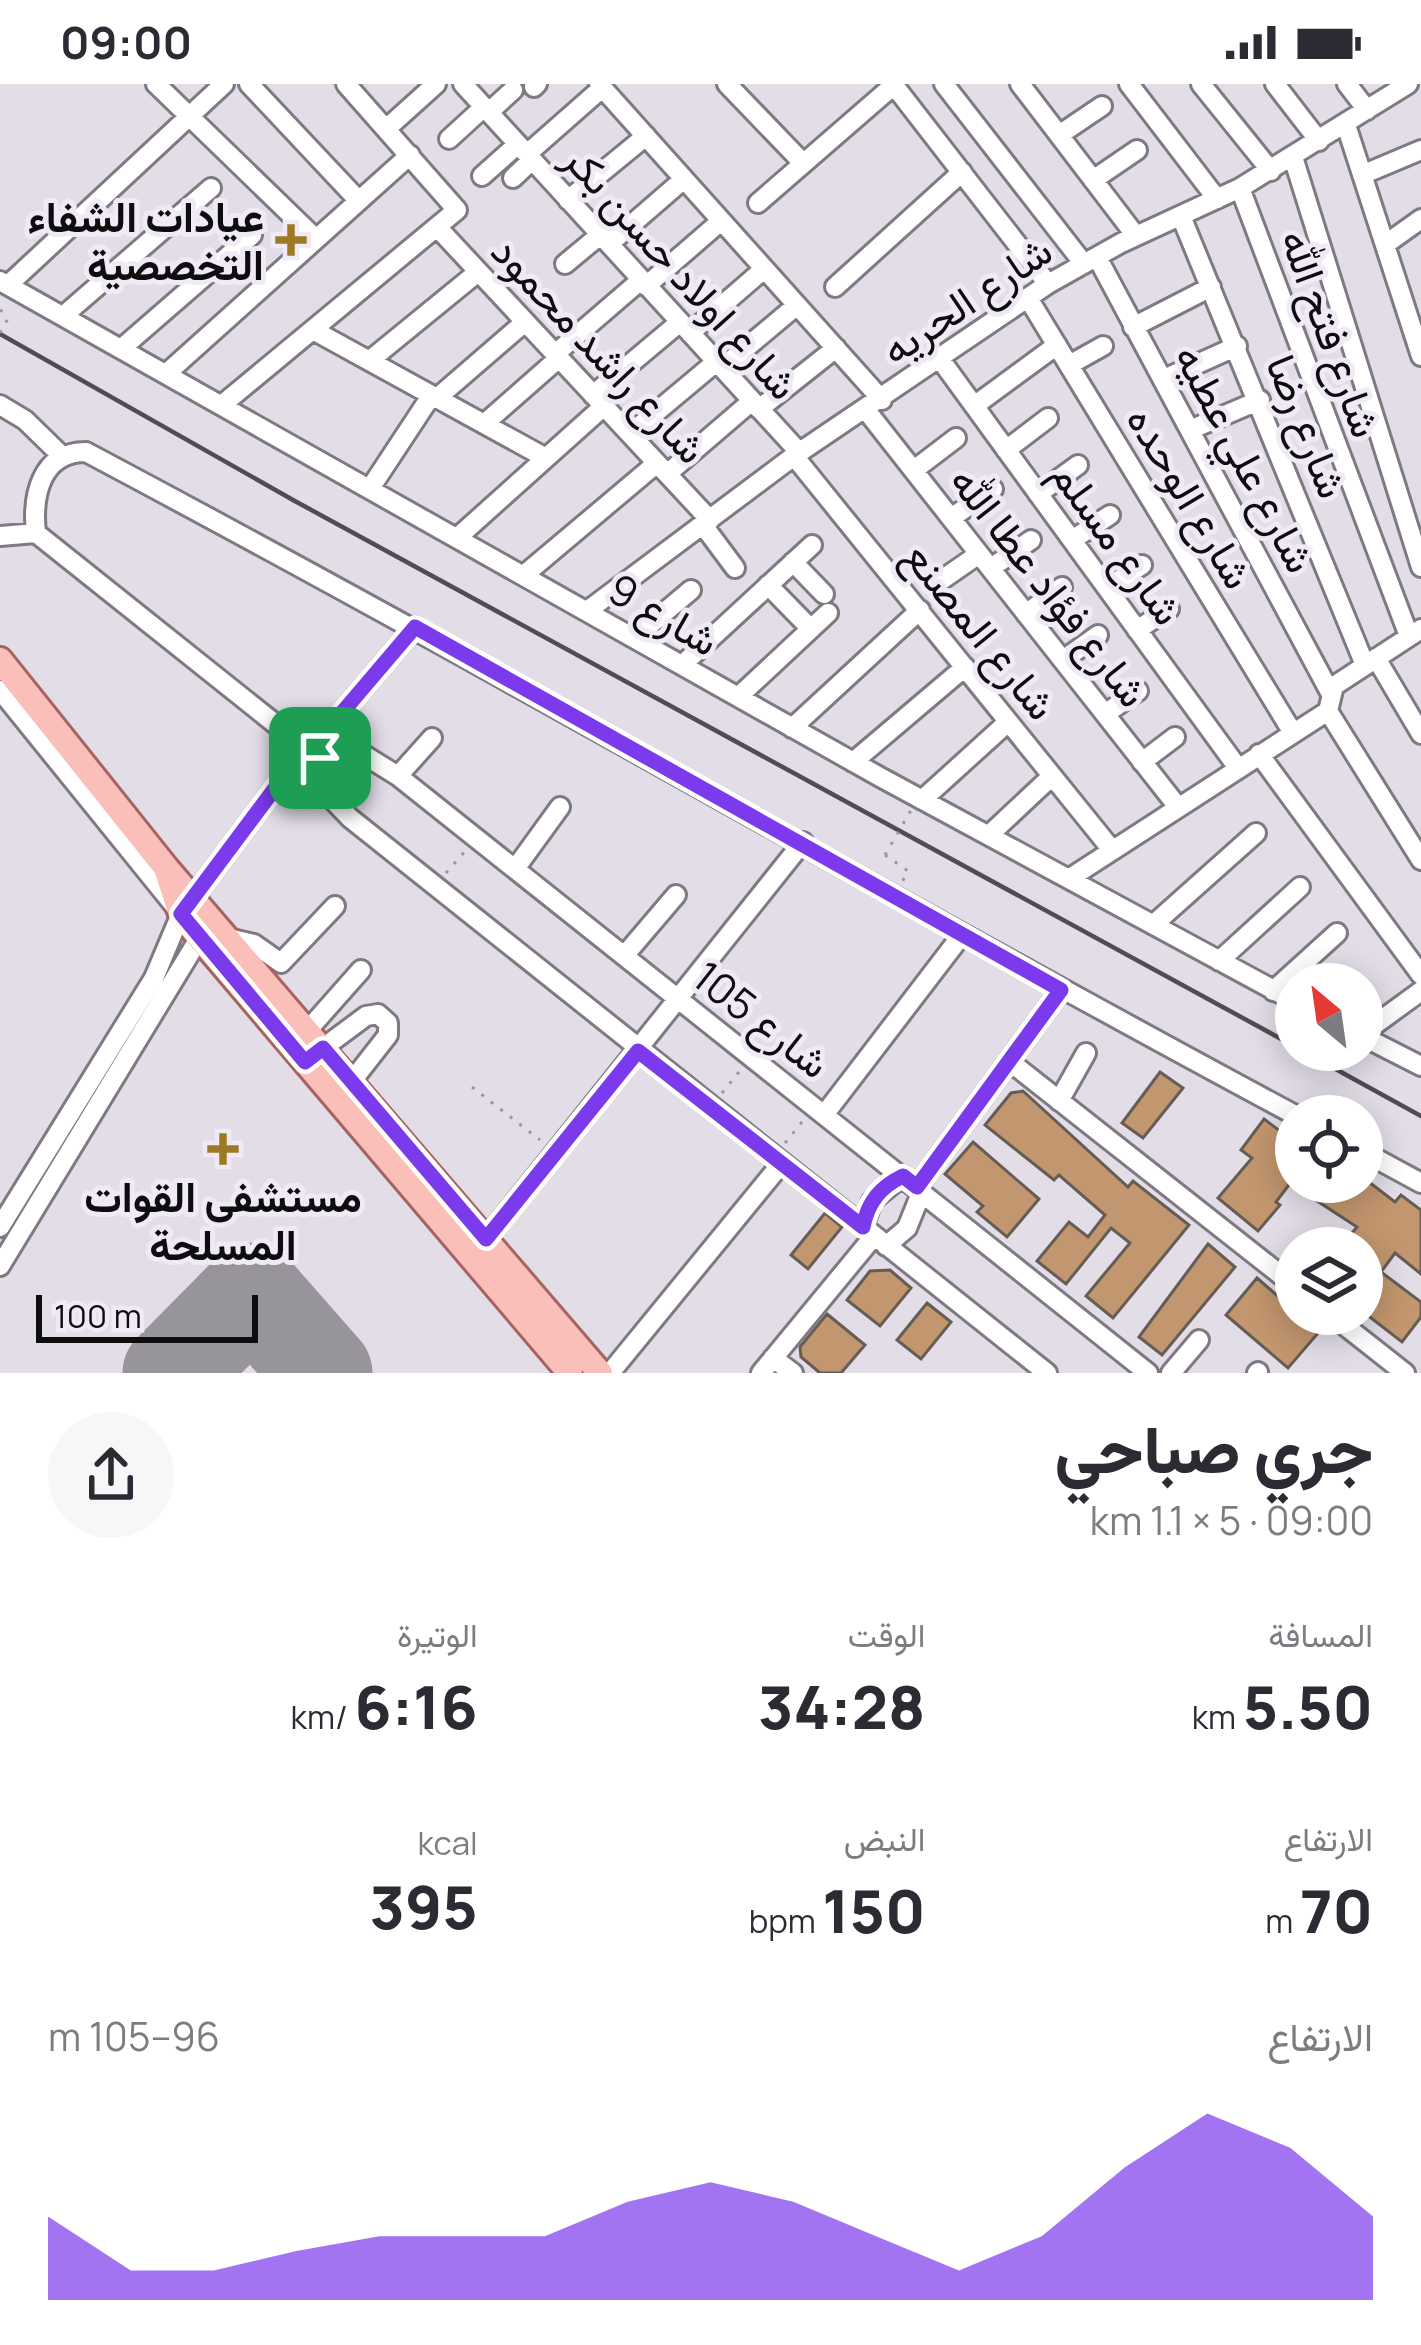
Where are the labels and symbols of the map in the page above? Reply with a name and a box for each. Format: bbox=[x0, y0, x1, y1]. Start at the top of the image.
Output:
street label: شارع اولاد حسن بكر bbox=[550, 130, 813, 412]
place label: عيادات الشفاء التخصصية bbox=[28, 187, 264, 293]
street label: شارع الحريه bbox=[869, 221, 1063, 378]
street label: شارع فتح الله bbox=[1267, 221, 1396, 445]
street label: شارع راشد محمود bbox=[479, 222, 721, 476]
marker: عيادات الشفاء التخصصية bbox=[275, 224, 307, 256]
street label: شارع علي عطيه bbox=[1155, 334, 1331, 586]
street label: شارع رضا bbox=[1252, 346, 1363, 507]
street label: شارع الوحده bbox=[1113, 395, 1268, 600]
street label: شارع مسلم bbox=[1038, 448, 1198, 637]
street label: شارع فؤاد عطا الله bbox=[937, 453, 1163, 719]
street label: شارع المصنع bbox=[890, 528, 1071, 732]
street label: شارع 9 bbox=[597, 559, 730, 670]
pin bbox=[269, 707, 371, 809]
street label: شارع 105 bbox=[681, 947, 843, 1092]
north arrow bbox=[1275, 963, 1383, 1071]
marker: مستشفى القوات المسلحة bbox=[207, 1133, 239, 1165]
place label: مستشفى القوات المسلحة bbox=[84, 1167, 362, 1273]
scale bar bbox=[36, 1289, 258, 1342]

